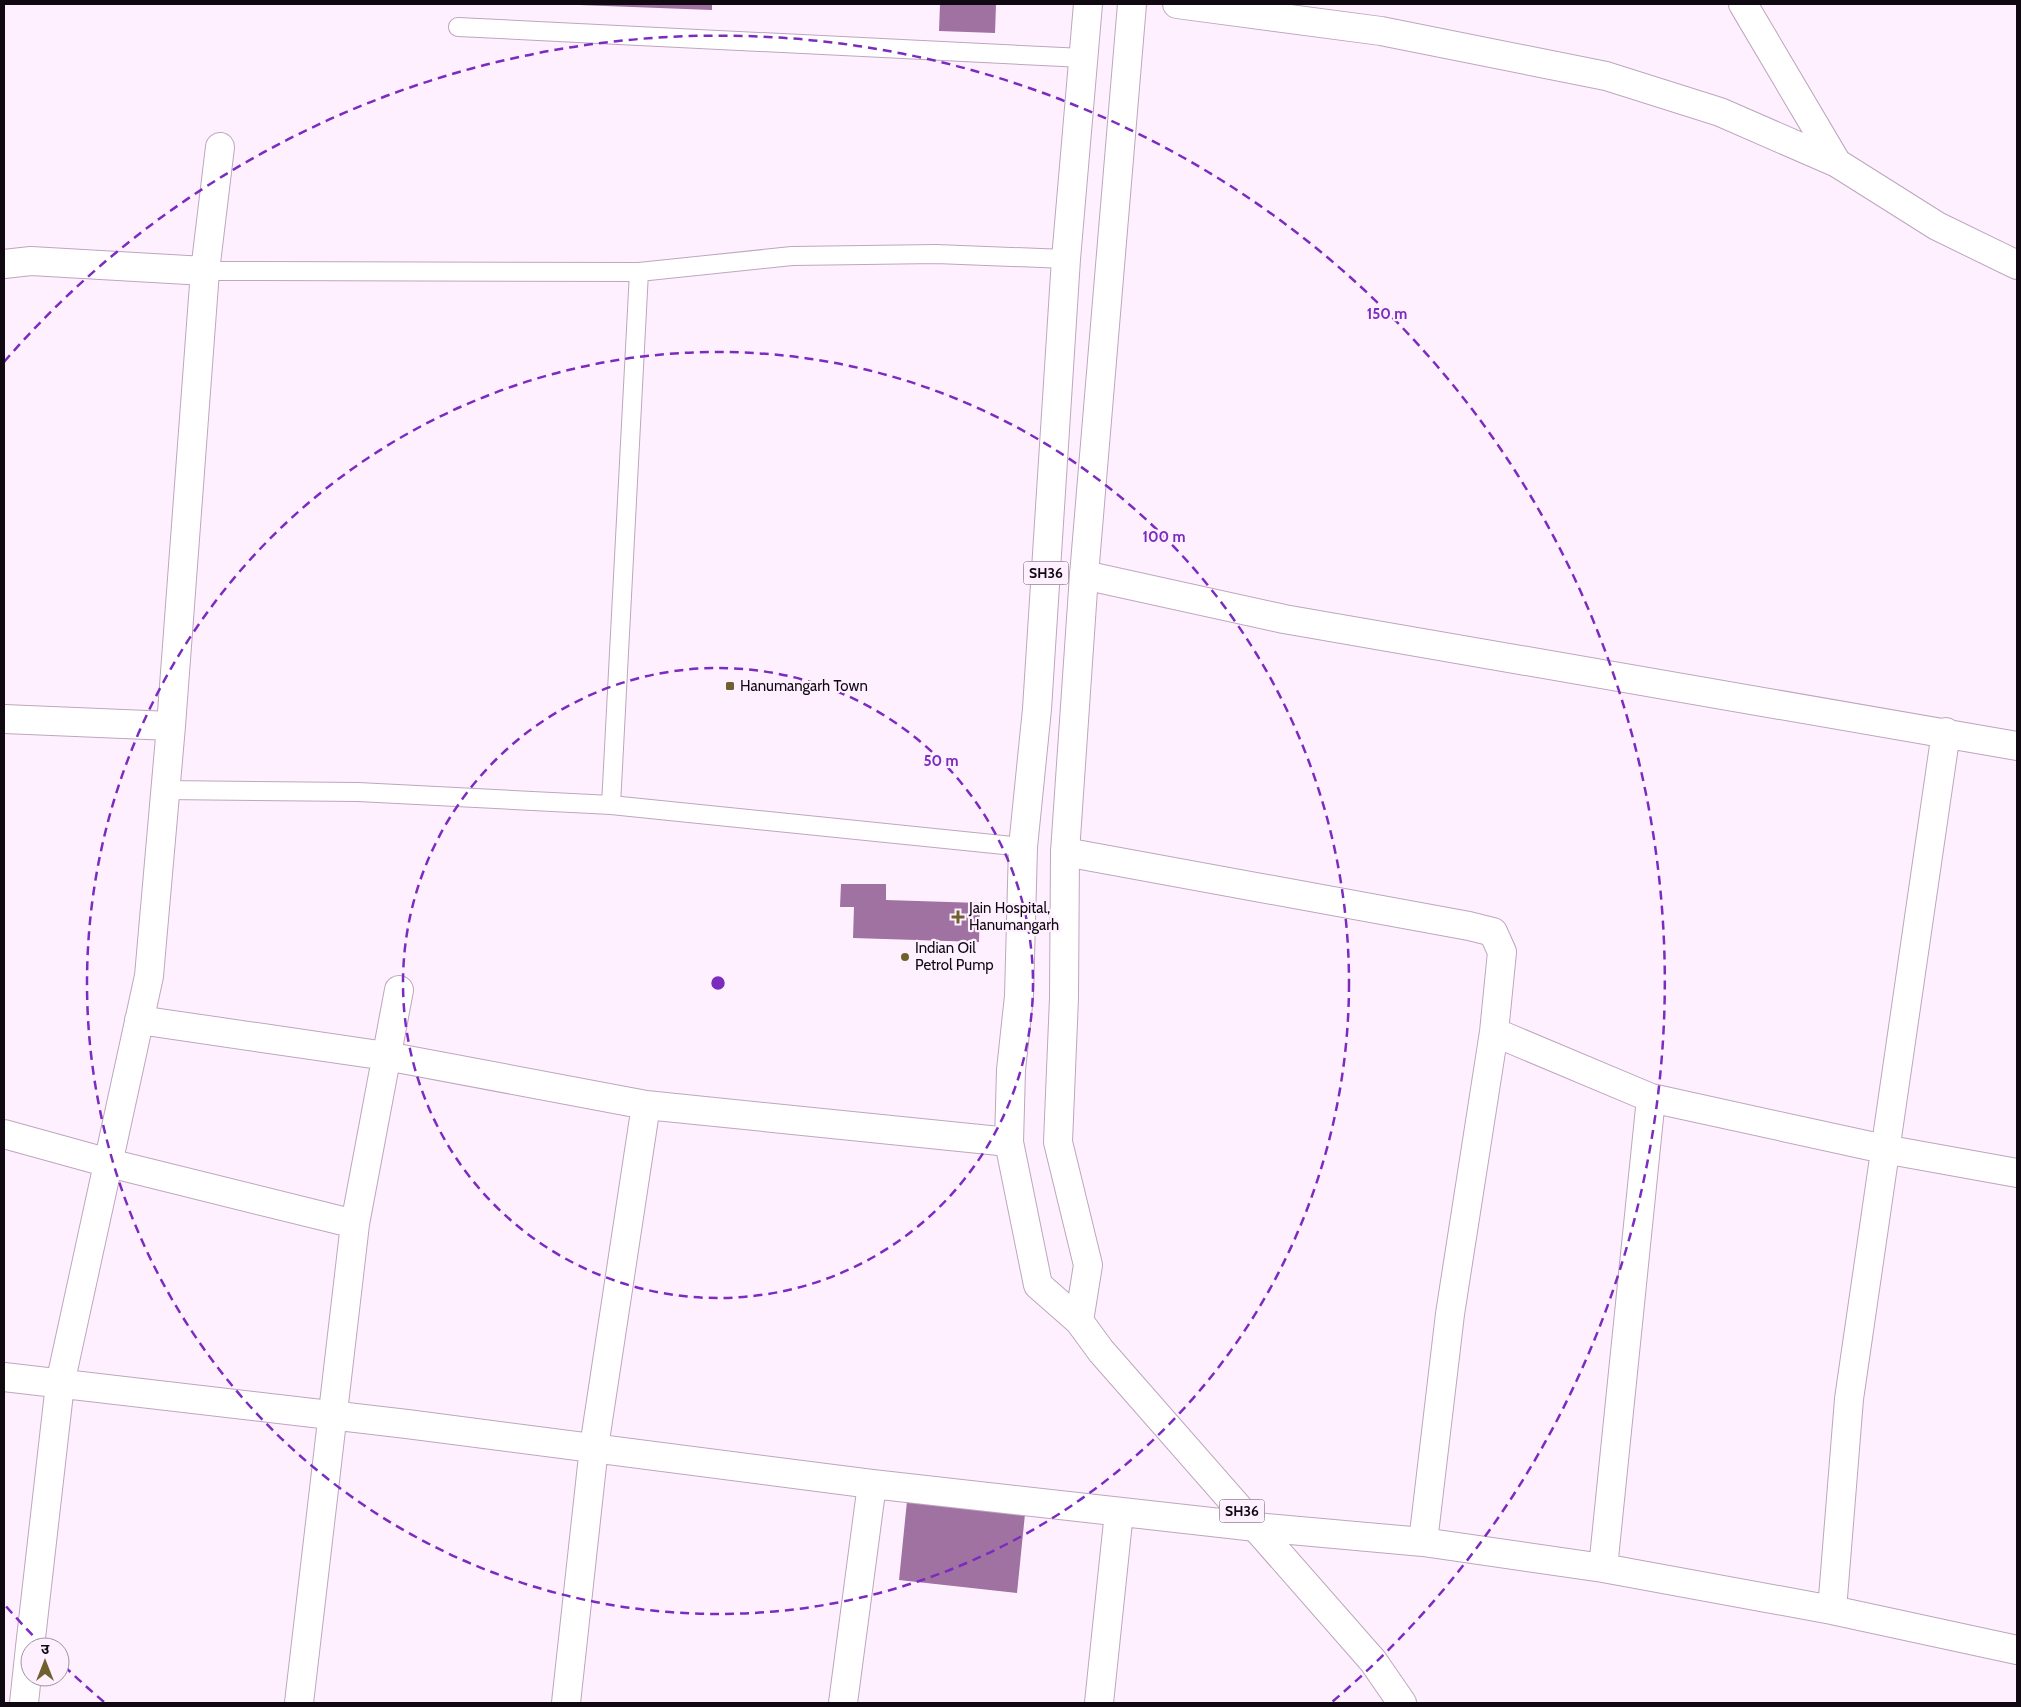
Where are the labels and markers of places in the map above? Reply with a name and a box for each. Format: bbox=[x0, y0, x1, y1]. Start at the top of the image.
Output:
place label: Hanumangarh Town bbox=[740, 677, 868, 695]
marker: Hanumangarh Town bbox=[724, 680, 736, 692]
place label: Jain Hospital, Hanumangarh bbox=[968, 899, 1059, 934]
marker: Jain Hospital, Hanumangarh bbox=[951, 910, 965, 924]
place label: Indian Oil Petrol Pump bbox=[915, 939, 994, 974]
marker: Indian Oil Petrol Pump bbox=[899, 951, 911, 963]
centre of rings bbox=[709, 974, 727, 992]

